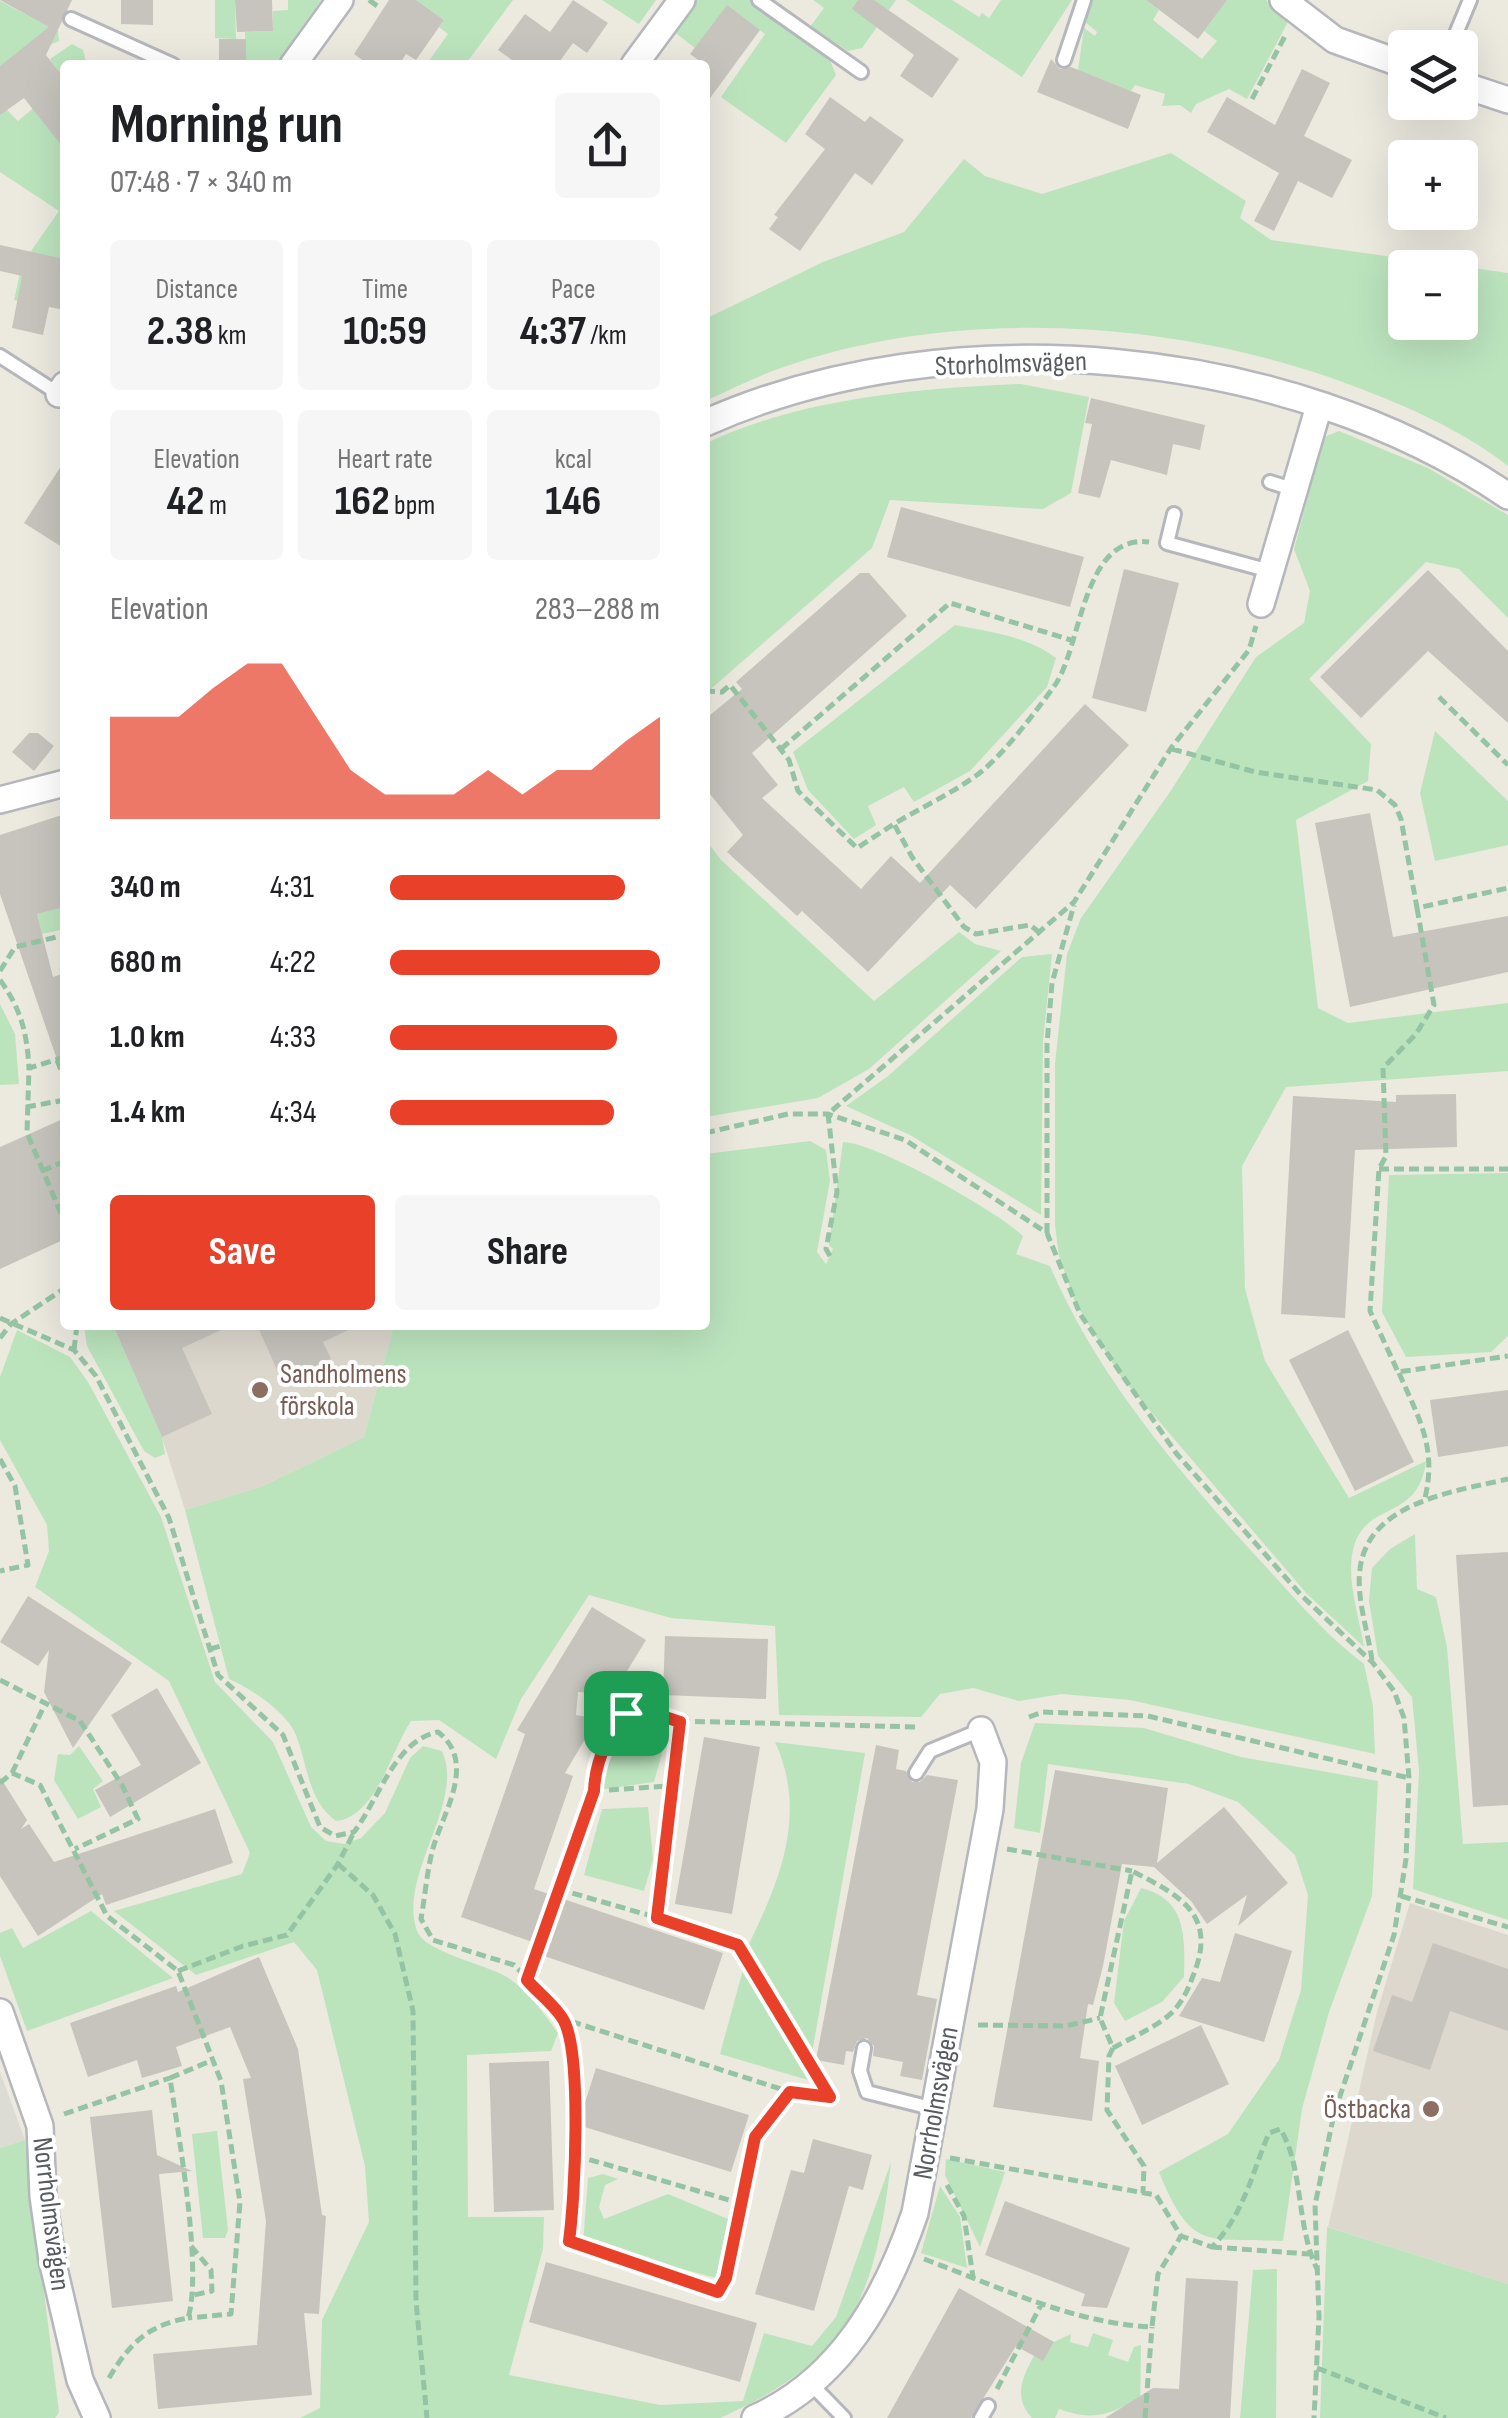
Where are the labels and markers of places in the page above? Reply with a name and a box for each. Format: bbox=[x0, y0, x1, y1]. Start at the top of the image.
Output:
place label: Sandholmens förskola bbox=[280, 1358, 407, 1423]
marker: Sandholmens förskola bbox=[249, 1379, 271, 1401]
pin bbox=[584, 1671, 669, 1756]
place label: Östbacka bbox=[1324, 2093, 1411, 2126]
marker: Östbacka bbox=[1420, 2098, 1442, 2120]

